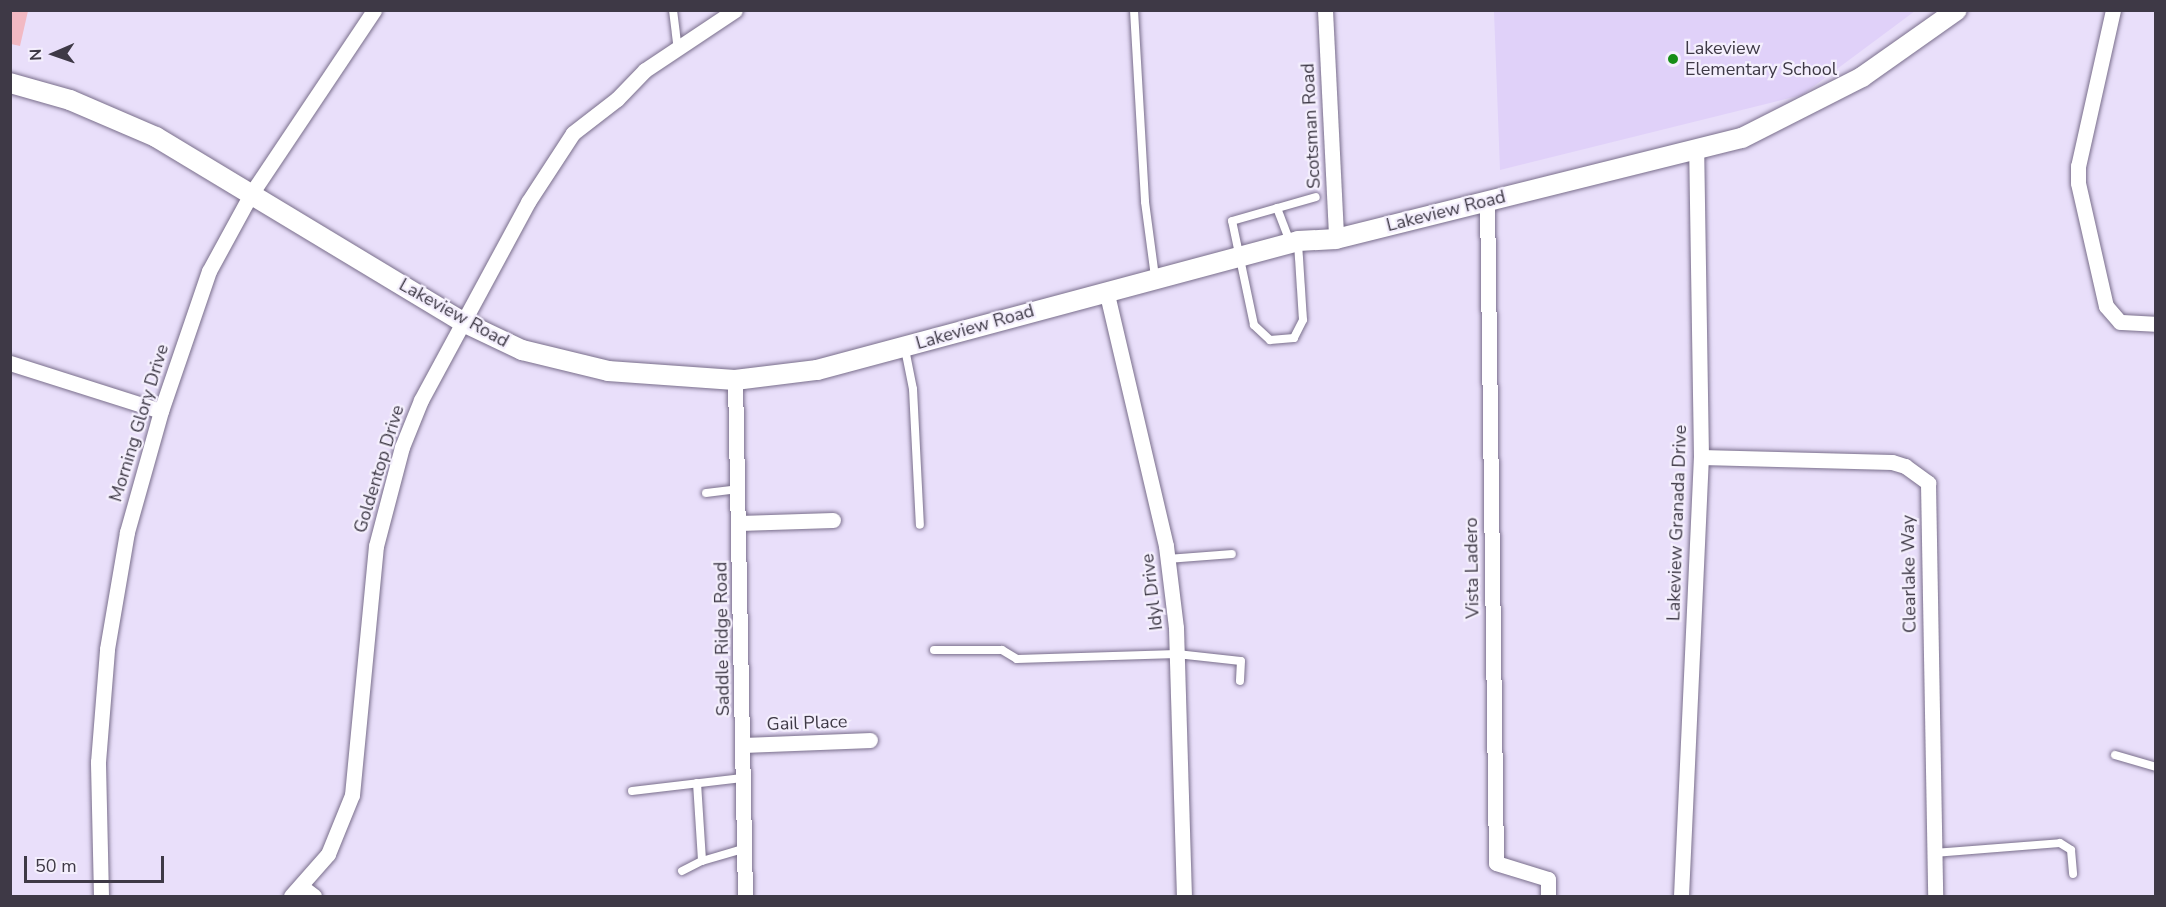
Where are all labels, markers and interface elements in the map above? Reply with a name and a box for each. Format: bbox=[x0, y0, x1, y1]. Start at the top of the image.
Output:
north arrow bbox=[24, 24, 84, 84]
place label: Lakeview Elementary School bbox=[1685, 38, 1837, 80]
text: N bbox=[25, 48, 47, 61]
marker: Lakeview Elementary School bbox=[1666, 52, 1680, 66]
street label: Scotsman Road bbox=[1297, 63, 1325, 189]
street label: Lakeview Road bbox=[1384, 186, 1508, 236]
street label: Lakeview Road bbox=[395, 274, 513, 352]
street label: Lakeview Road bbox=[913, 300, 1037, 354]
street label: Morning Glory Drive bbox=[105, 342, 173, 504]
street label: Goldentop Drive bbox=[349, 402, 409, 536]
street label: Lakeview Granada Drive bbox=[1663, 425, 1691, 621]
street label: Clearlake Way bbox=[1897, 515, 1921, 633]
street label: Vista Ladero bbox=[1460, 517, 1484, 619]
street label: Idyl Drive bbox=[1137, 552, 1167, 632]
street label: Saddle Ridge Road bbox=[710, 562, 734, 716]
street label: Gail Place bbox=[766, 711, 848, 735]
scale bar bbox=[27, 844, 166, 882]
text: 50 m bbox=[35, 854, 77, 878]

